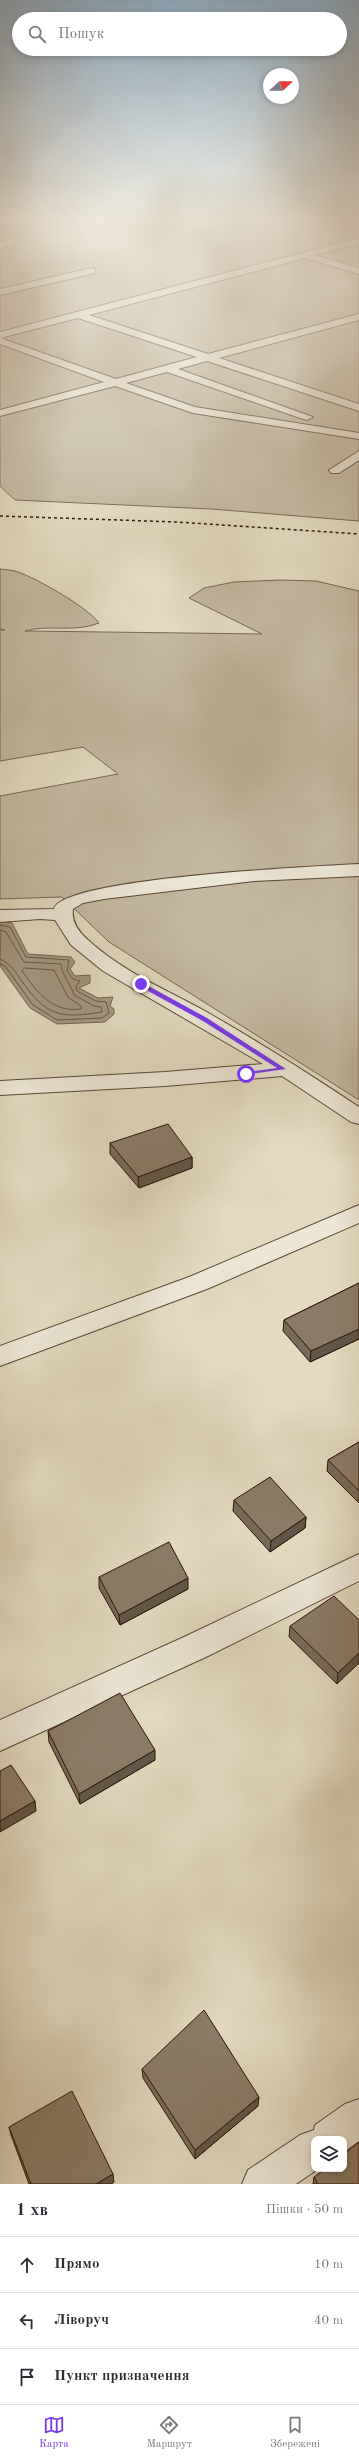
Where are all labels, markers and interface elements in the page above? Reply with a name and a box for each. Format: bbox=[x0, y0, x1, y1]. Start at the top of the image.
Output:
search box bbox=[12, 12, 347, 56]
icon: search bbox=[26, 23, 48, 45]
text: Пошук bbox=[58, 27, 104, 42]
north arrow bbox=[263, 68, 299, 104]
route end bbox=[132, 975, 150, 993]
route start bbox=[237, 1065, 255, 1083]
map controls bbox=[311, 2136, 347, 2172]
button: layers bbox=[311, 2136, 347, 2172]
text: 1 хв bbox=[16, 2202, 48, 2219]
text: Пішки · 50 m bbox=[266, 2203, 343, 2216]
icon: ahead bbox=[16, 2254, 38, 2276]
text: Прямо bbox=[54, 2257, 100, 2272]
text: 10 m bbox=[314, 2258, 343, 2271]
icon: left bbox=[16, 2310, 38, 2332]
text: Ліворуч bbox=[54, 2313, 109, 2328]
text: 40 m bbox=[314, 2314, 343, 2327]
icon: arrive bbox=[16, 2366, 38, 2388]
text: Пункт призначення bbox=[54, 2369, 190, 2384]
tab: Карта bbox=[39, 2414, 69, 2452]
tab: Маршрут bbox=[147, 2414, 192, 2452]
tab: Збережені bbox=[270, 2414, 320, 2452]

